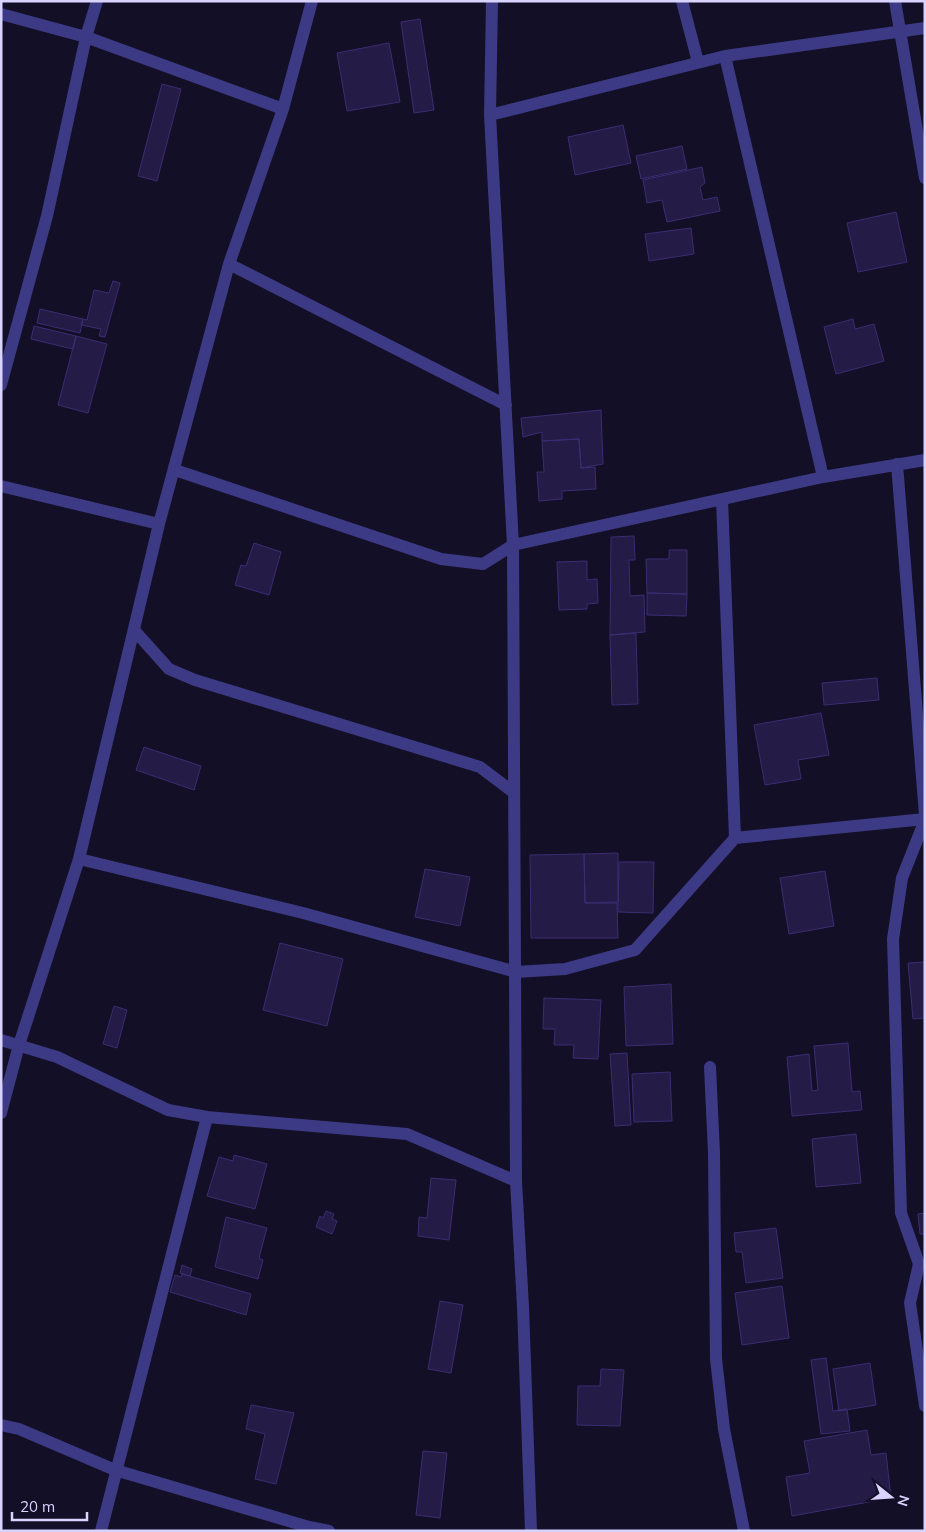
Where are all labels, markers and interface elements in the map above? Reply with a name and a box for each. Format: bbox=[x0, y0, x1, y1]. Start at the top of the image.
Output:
north arrow bbox=[866, 1472, 916, 1522]
scale bar bbox=[12, 1490, 88, 1522]
text: N bbox=[893, 1493, 914, 1508]
text: 20 m bbox=[20, 1497, 55, 1516]

